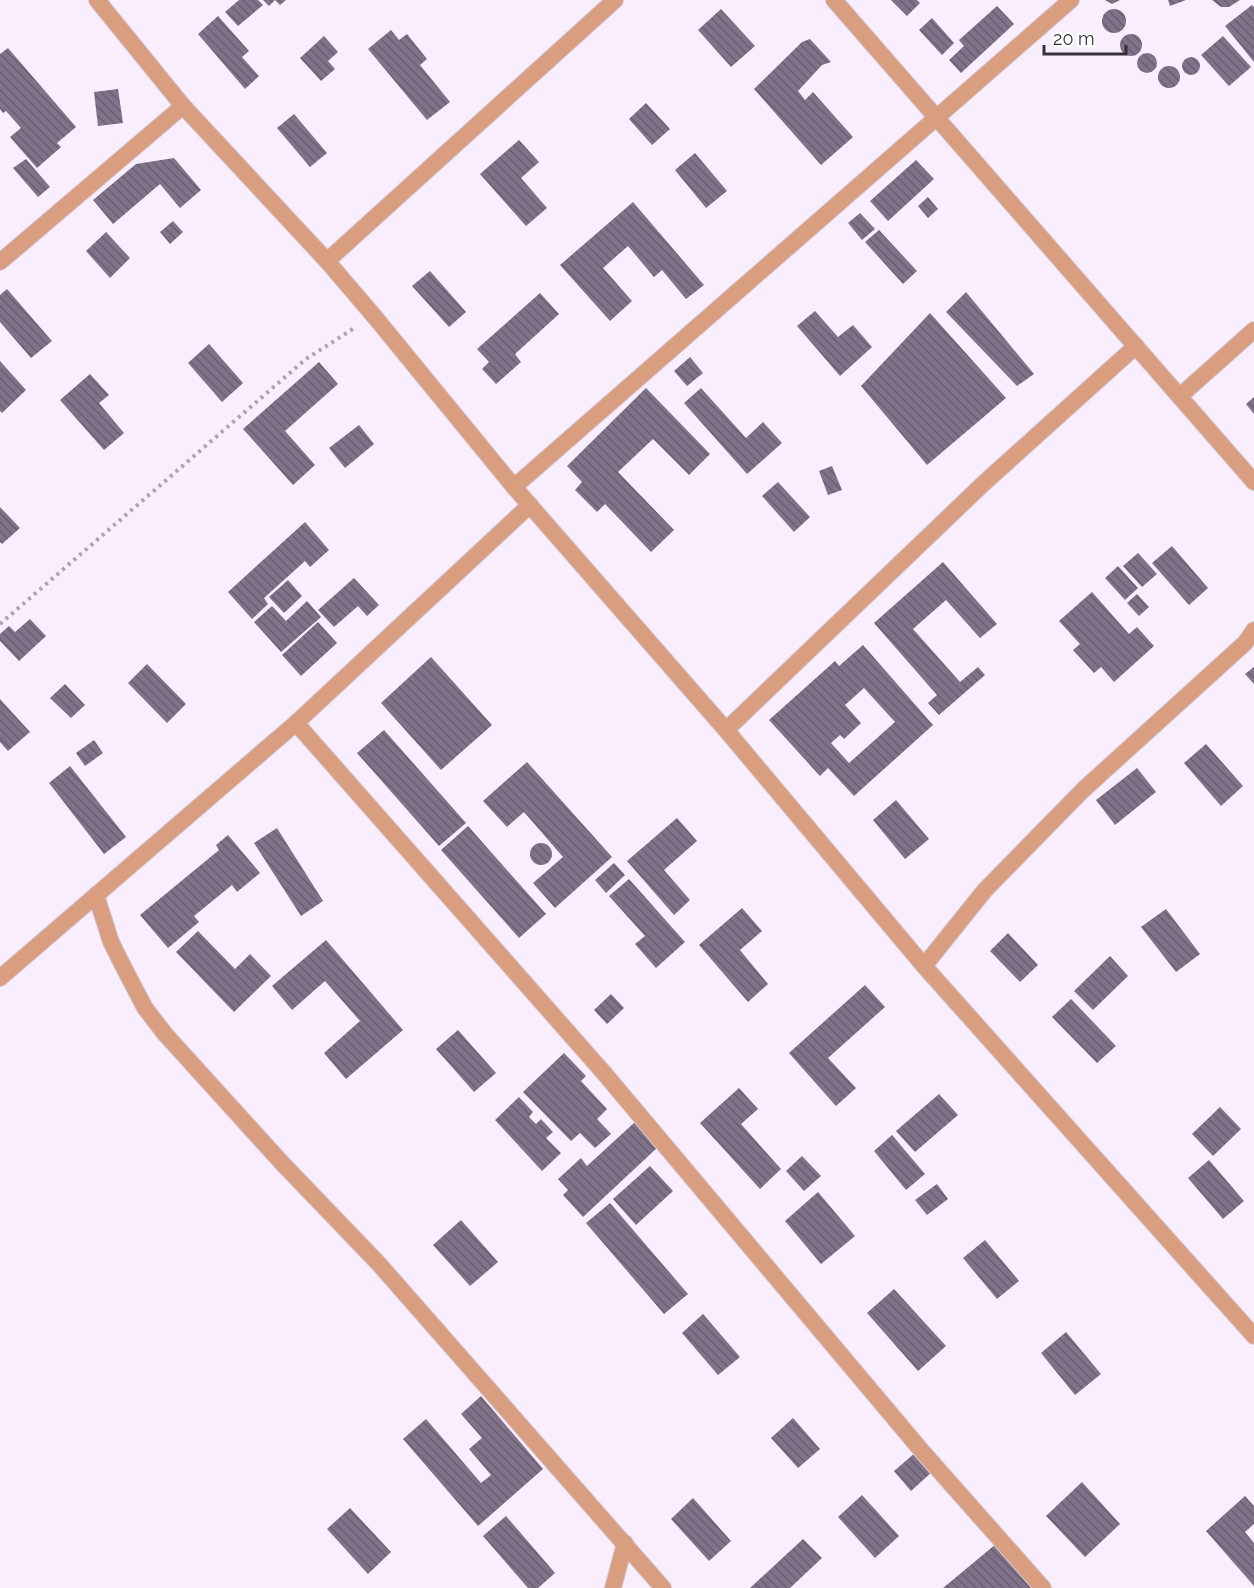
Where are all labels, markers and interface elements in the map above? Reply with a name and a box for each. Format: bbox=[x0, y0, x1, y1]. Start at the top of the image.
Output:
scale bar bbox=[1044, 18, 1126, 56]
text: 20 m bbox=[1053, 28, 1095, 49]

